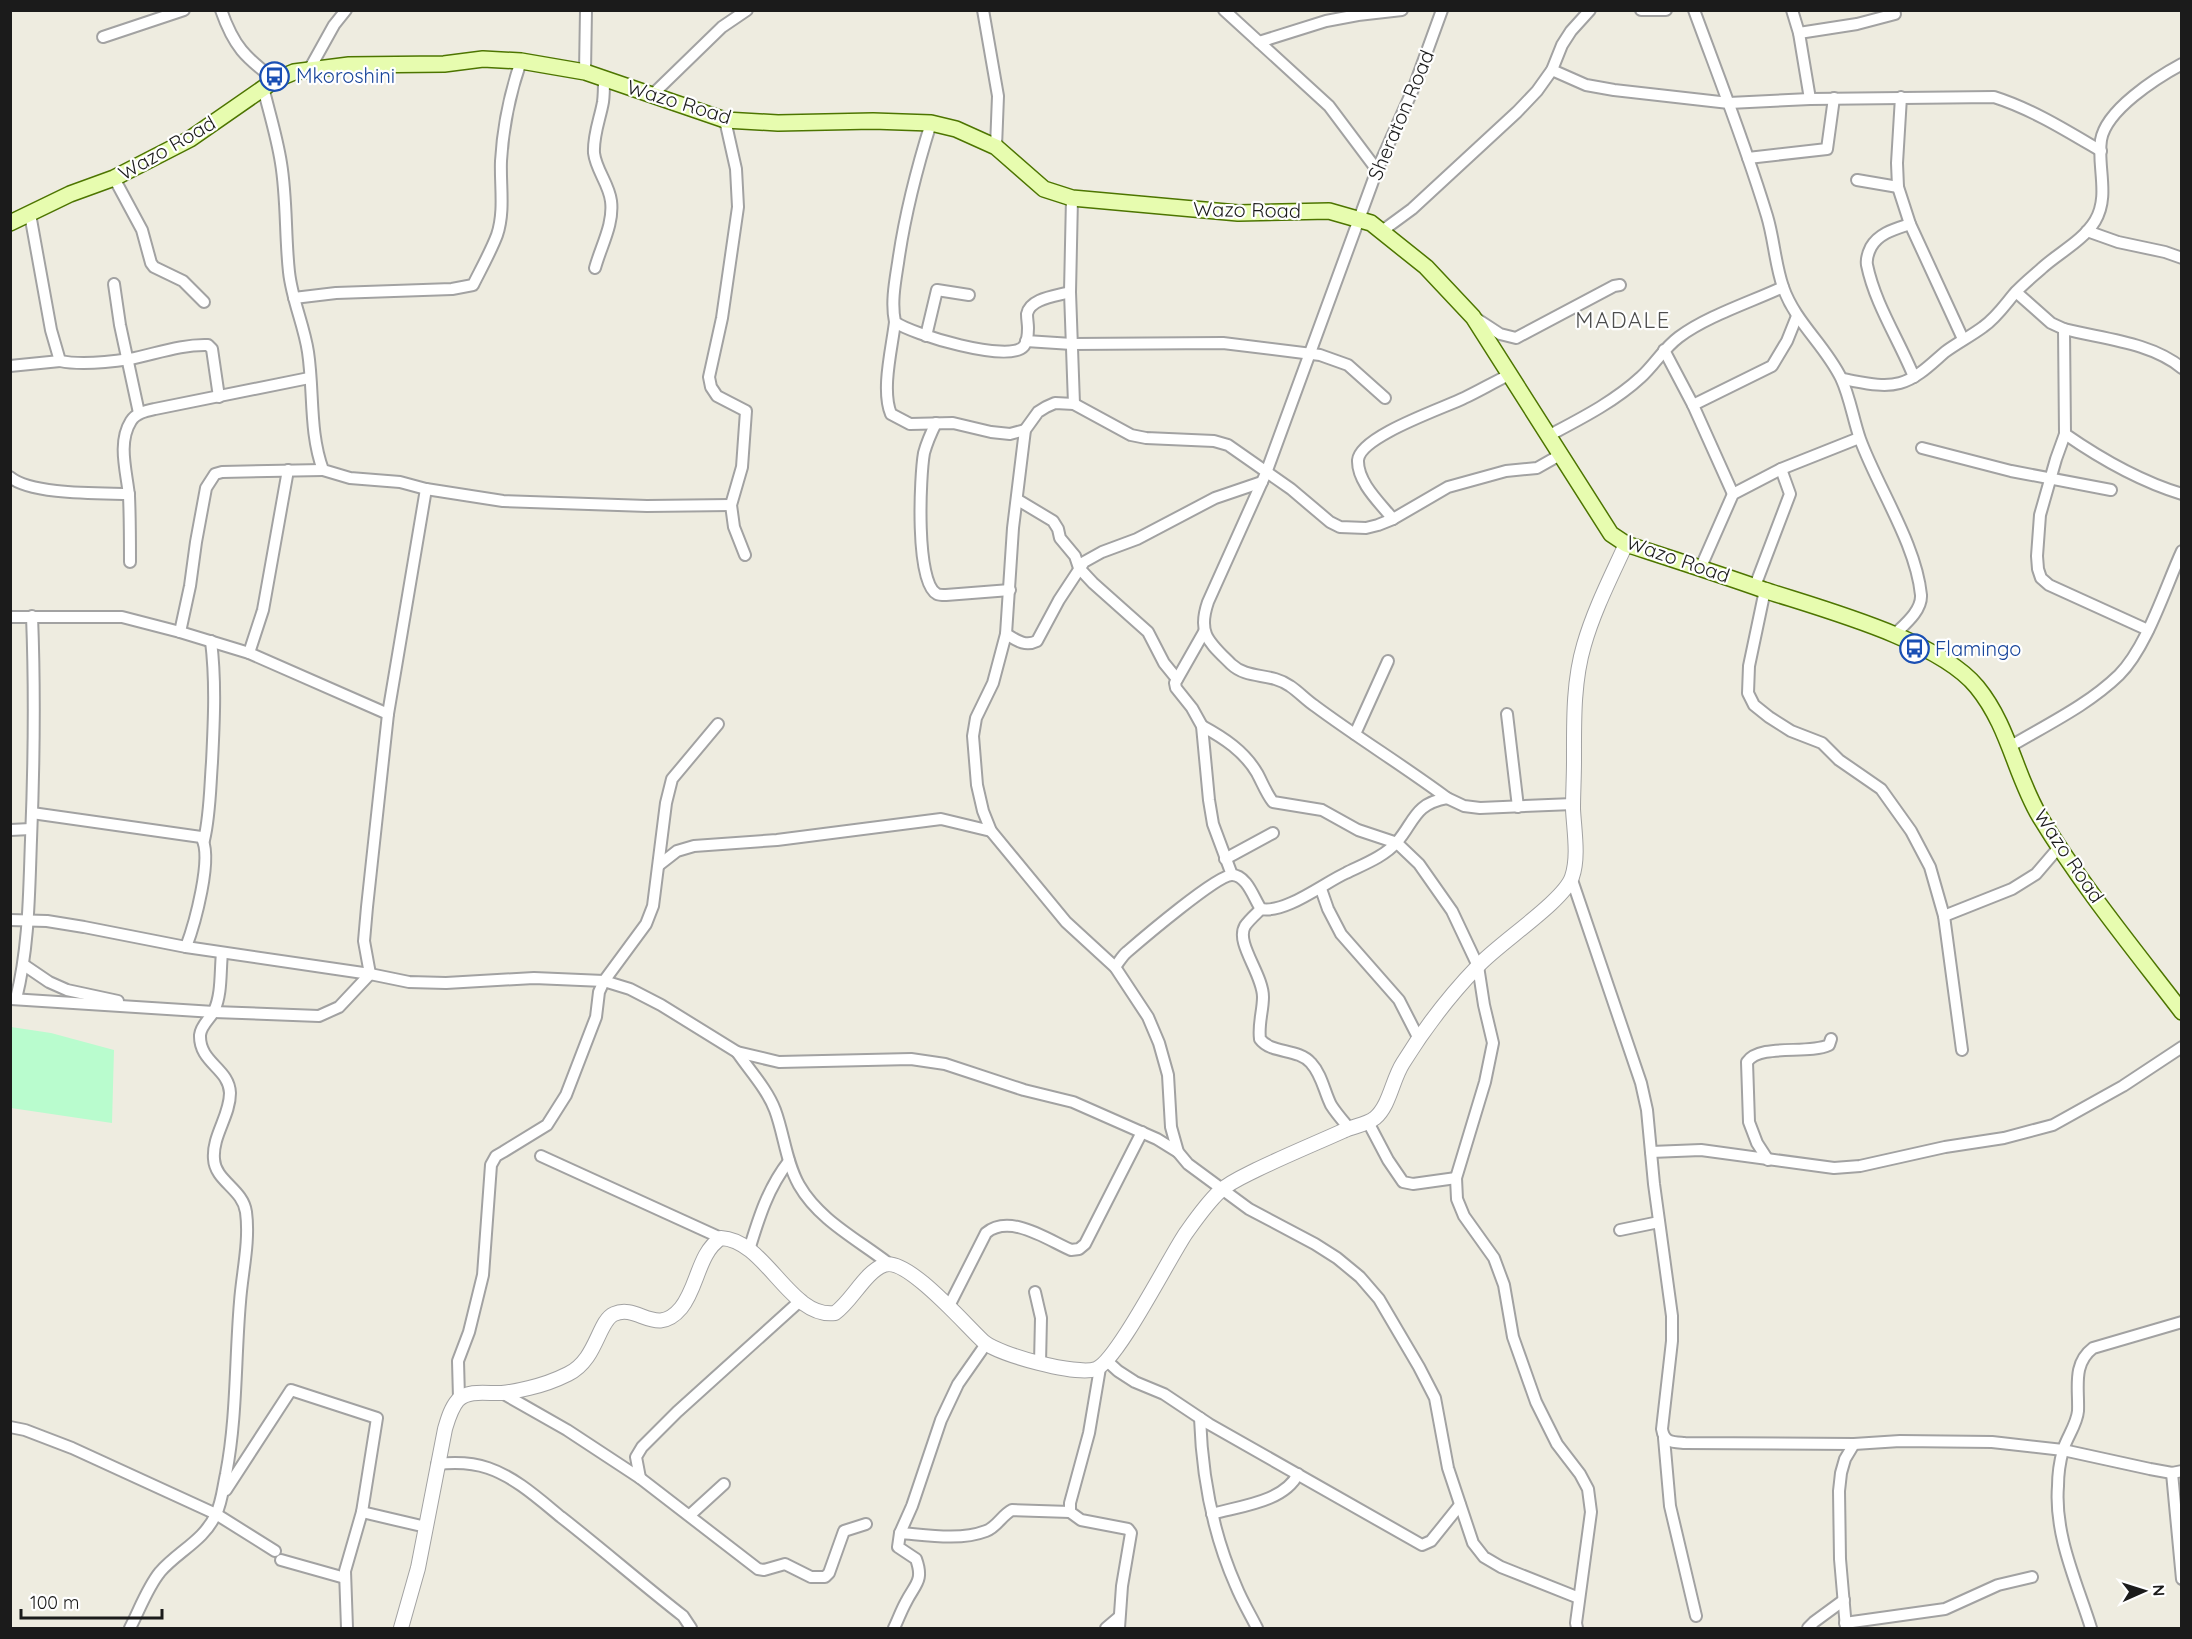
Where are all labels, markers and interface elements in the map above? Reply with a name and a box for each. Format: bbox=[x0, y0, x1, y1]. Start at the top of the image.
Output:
street label: Sheraton Road bbox=[1362, 46, 1439, 184]
bus stop icon: Mkoroshini bbox=[259, 60, 291, 92]
place label: Mkoroshini bbox=[296, 63, 395, 88]
street label: Wazo Road bbox=[624, 74, 734, 129]
street label: Wazo Road bbox=[114, 110, 220, 185]
street label: Wazo Road bbox=[1193, 196, 1301, 223]
district label: MADALE bbox=[1575, 306, 1671, 334]
street label: Wazo Road bbox=[1623, 529, 1733, 588]
bus stop icon: Flamingo bbox=[1898, 633, 1930, 665]
place label: Flamingo bbox=[1935, 636, 2021, 661]
street label: Wazo Road bbox=[2029, 804, 2110, 907]
north arrow bbox=[2114, 1561, 2174, 1621]
scale bar bbox=[21, 1582, 162, 1620]
text: N bbox=[2149, 1584, 2169, 1597]
text: 100 m bbox=[30, 1591, 79, 1614]

